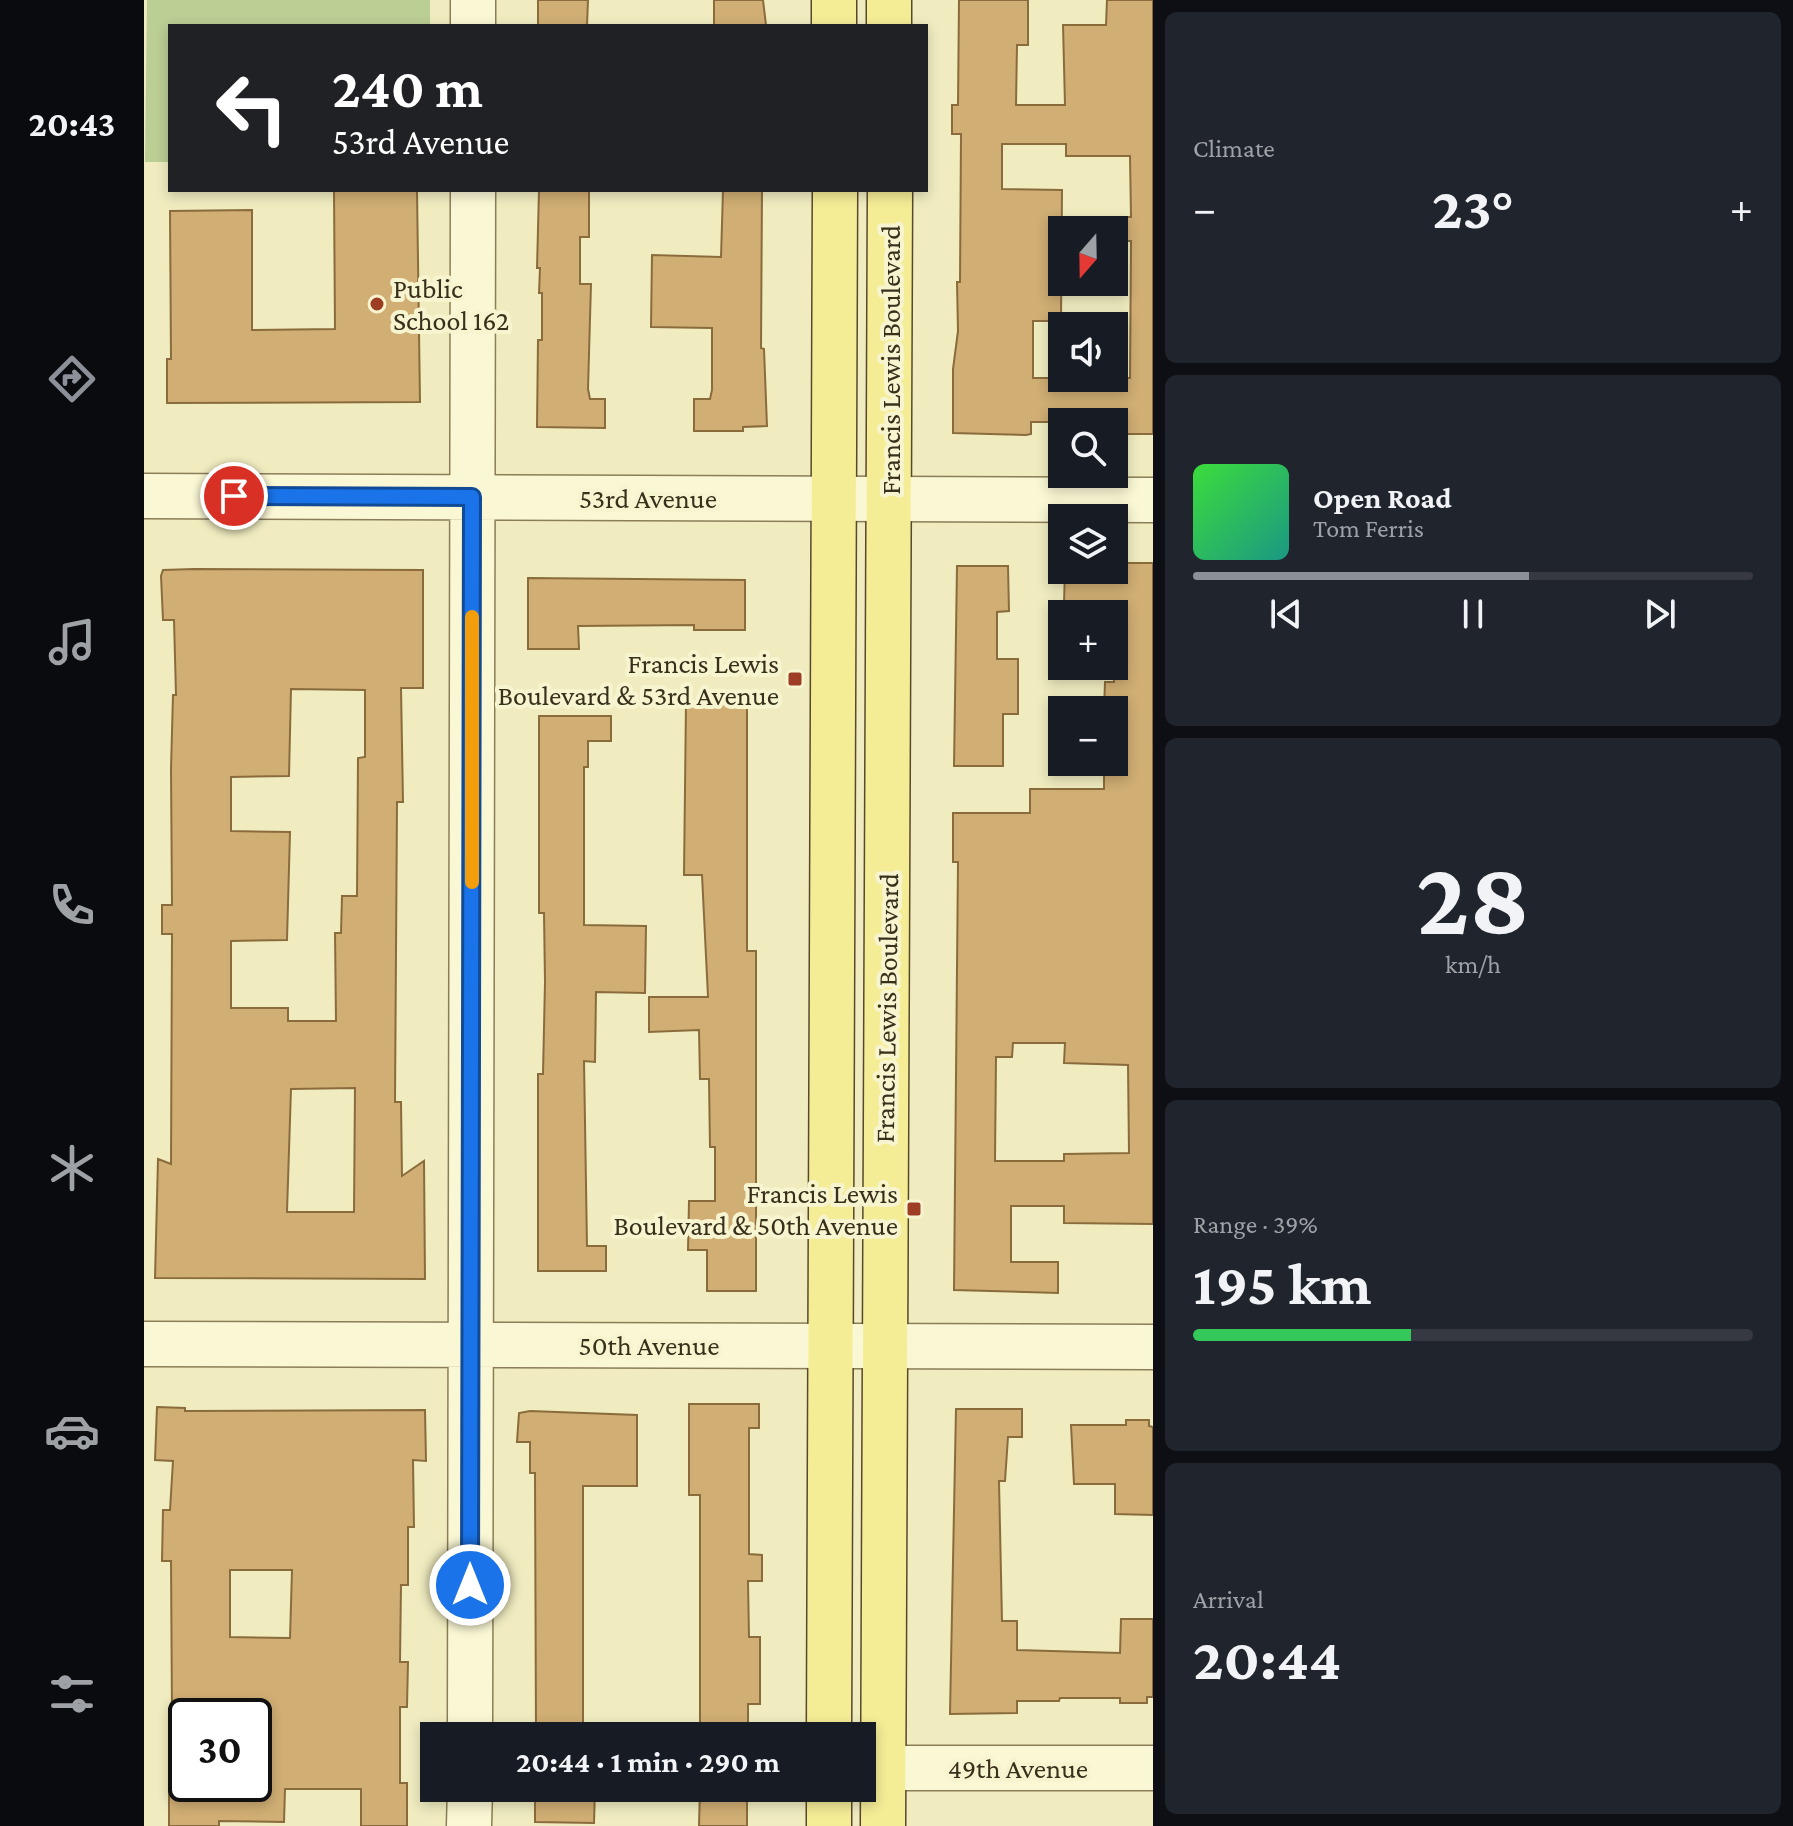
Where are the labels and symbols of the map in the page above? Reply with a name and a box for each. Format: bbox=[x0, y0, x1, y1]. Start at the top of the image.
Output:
north arrow bbox=[1048, 216, 1128, 296]
street label: Francis Lewis Boulevard bbox=[875, 225, 906, 495]
place label: Public School 162 bbox=[393, 273, 509, 336]
marker: Public School 162 bbox=[368, 295, 386, 313]
pin bbox=[200, 462, 268, 530]
street label: 53rd Avenue bbox=[579, 483, 717, 514]
place label: Francis Lewis Boulevard & 53rd Avenue bbox=[498, 648, 779, 711]
marker: Francis Lewis Boulevard & 53rd Avenue bbox=[786, 670, 804, 688]
street label: Francis Lewis Boulevard bbox=[869, 872, 904, 1143]
place label: Francis Lewis Boulevard & 50th Avenue bbox=[614, 1178, 898, 1241]
marker: Francis Lewis Boulevard & 50th Avenue bbox=[905, 1200, 923, 1218]
street label: 50th Avenue bbox=[578, 1330, 720, 1361]
position arrow bbox=[428, 1543, 512, 1627]
speed limit sign: 30 bbox=[168, 1698, 272, 1802]
street label: 49th Avenue bbox=[948, 1753, 1088, 1784]

